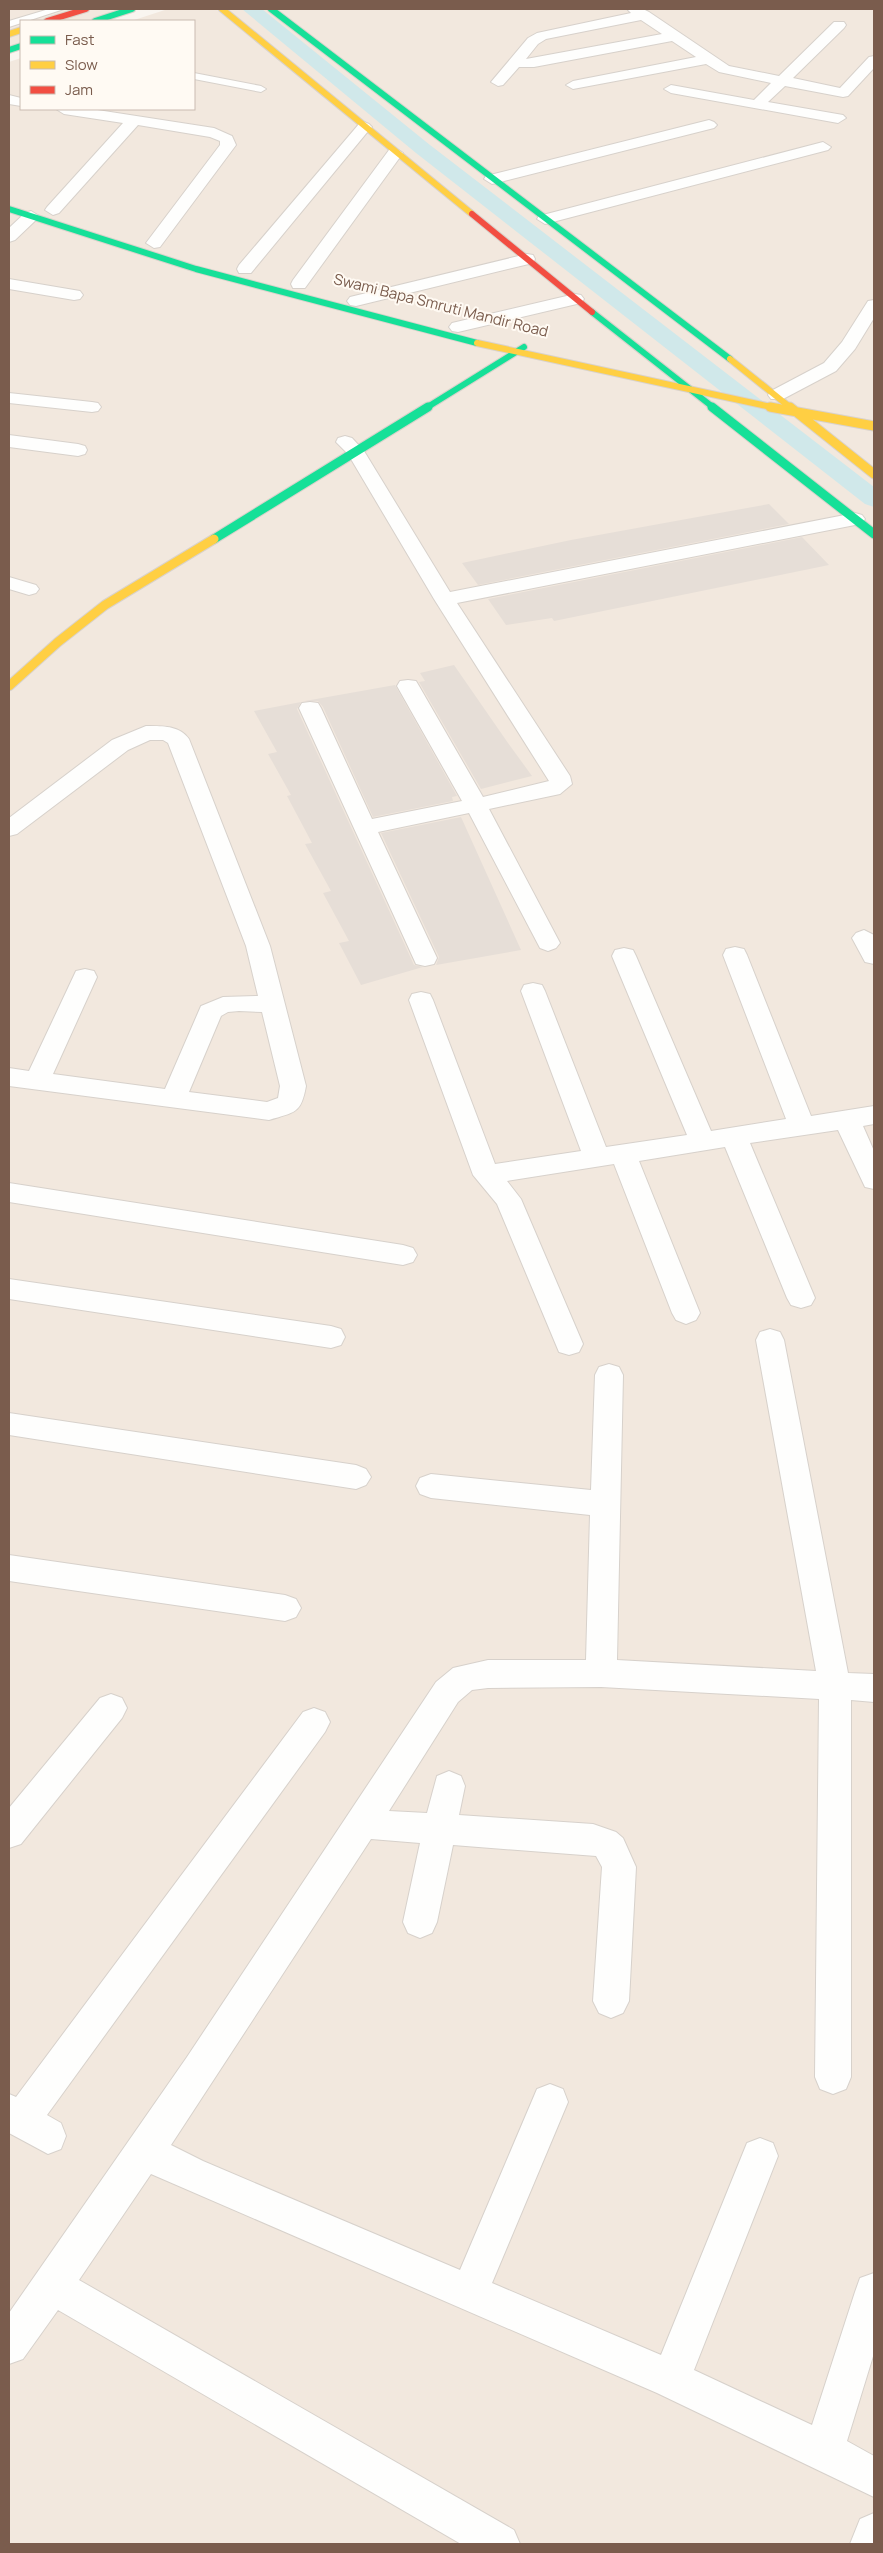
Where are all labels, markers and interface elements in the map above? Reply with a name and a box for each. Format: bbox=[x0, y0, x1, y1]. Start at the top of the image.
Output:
legend bbox=[20, 20, 195, 110]
text: Fast bbox=[65, 29, 94, 50]
text: Slow bbox=[65, 54, 98, 75]
text: Jam bbox=[65, 79, 93, 100]
street label: Swami Bapa Smruti Mandir Road bbox=[331, 268, 551, 342]

